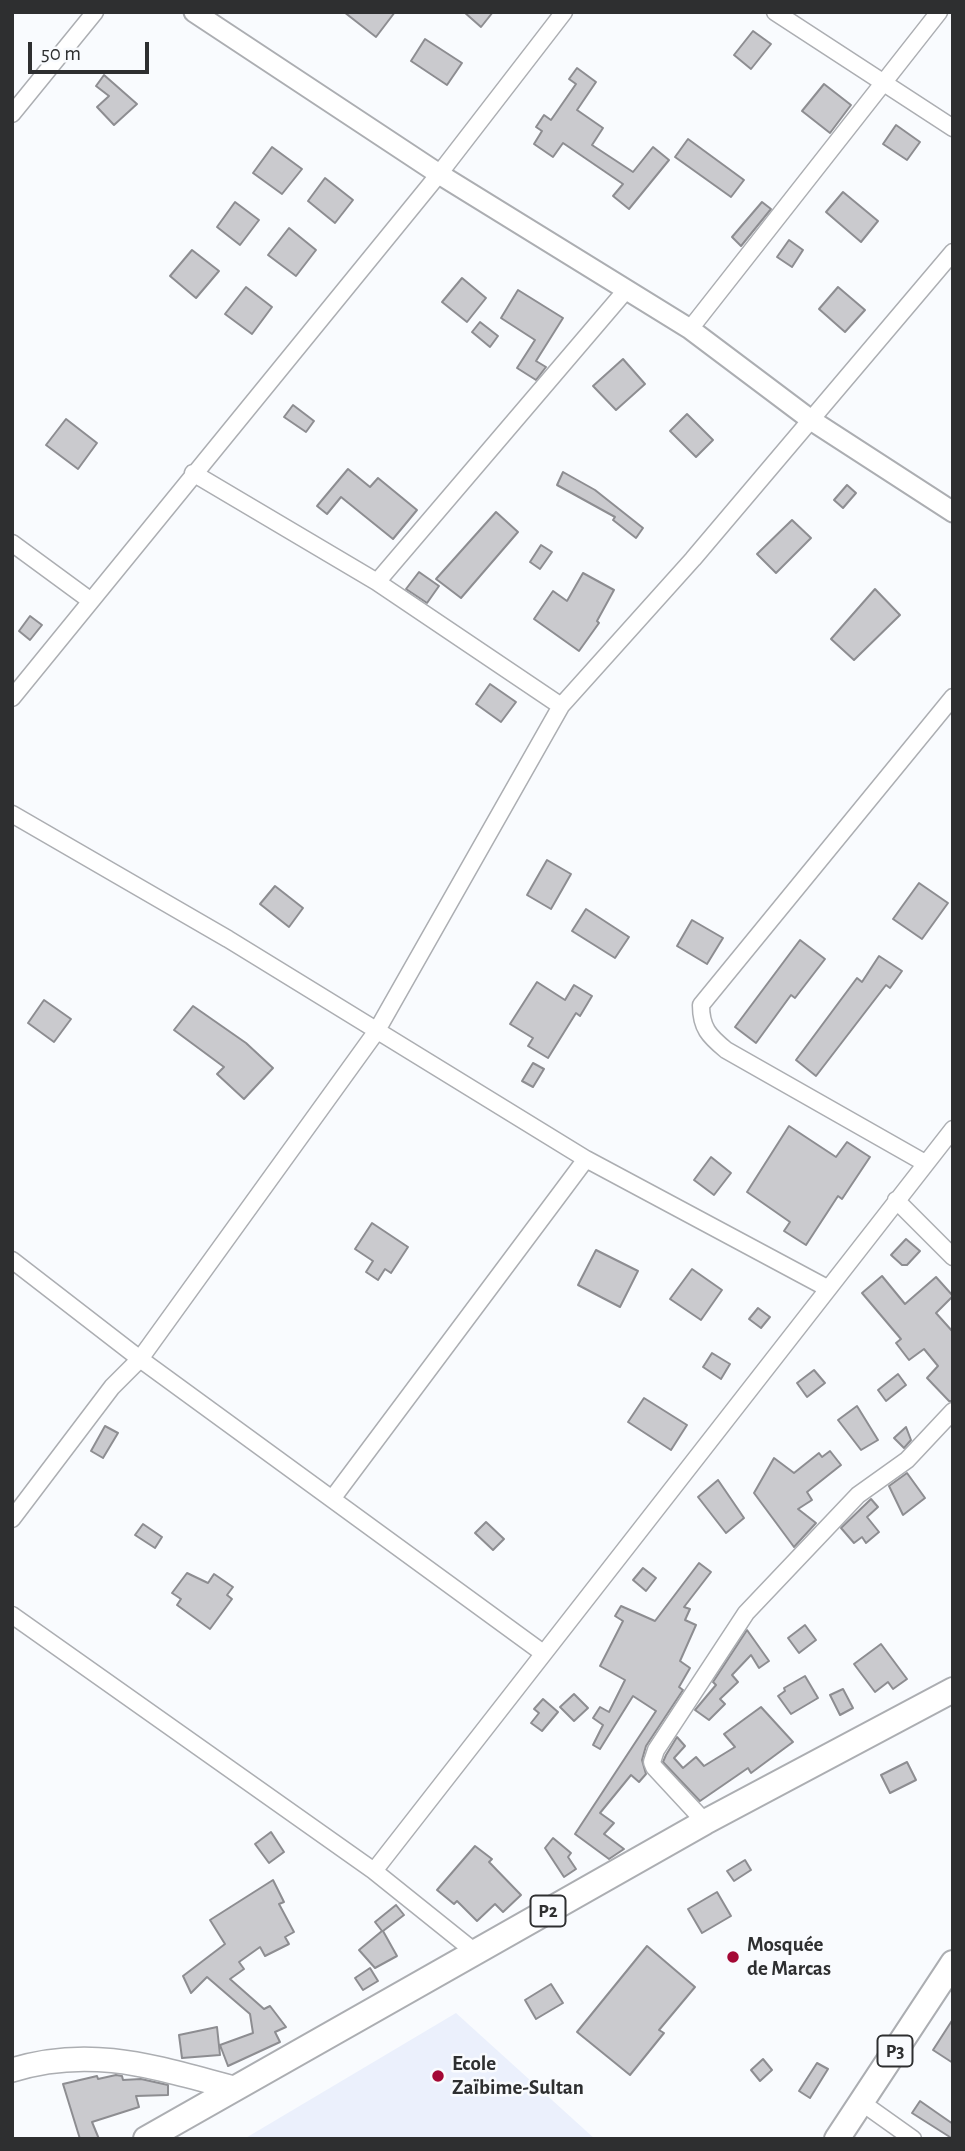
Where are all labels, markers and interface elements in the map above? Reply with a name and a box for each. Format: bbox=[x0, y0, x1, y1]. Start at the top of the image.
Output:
scale bar bbox=[32, 28, 152, 72]
text: 50 m bbox=[41, 43, 81, 64]
road number: P2 bbox=[530, 1896, 566, 1926]
place label: Mosquée de Marcas bbox=[747, 1932, 831, 1982]
marker: Mosquée de Marcas bbox=[725, 1949, 741, 1965]
road number: P3 bbox=[878, 2036, 912, 2066]
place label: Ecole Zaïbime-Sultan bbox=[452, 2051, 584, 2101]
marker: Ecole Zaïbime-Sultan bbox=[430, 2068, 446, 2084]

